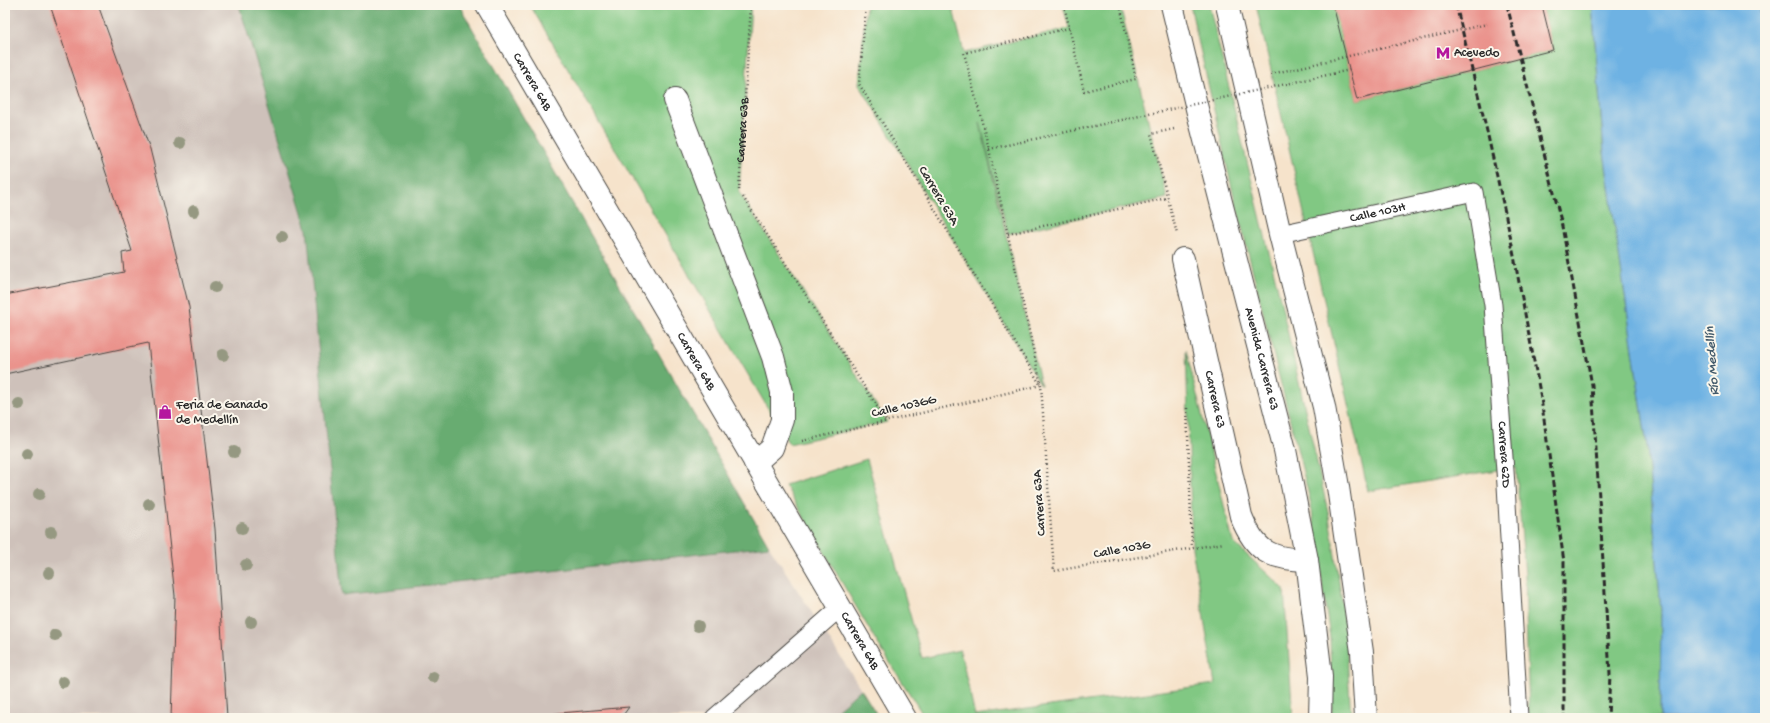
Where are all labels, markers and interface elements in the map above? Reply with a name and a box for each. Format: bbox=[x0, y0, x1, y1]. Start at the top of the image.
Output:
metro station icon: Acevedo bbox=[1435, 45, 1451, 61]
place label: Acevedo bbox=[1454, 46, 1500, 61]
street label: Carrera 64B bbox=[509, 50, 555, 114]
street label: Carrera 63B bbox=[733, 97, 752, 163]
street label: Carrera 63A bbox=[915, 164, 962, 229]
street label: Calle 103H bbox=[1348, 199, 1408, 226]
street label: Avenida Carrera 63 bbox=[1241, 306, 1282, 412]
water label: Río Medellín bbox=[1702, 326, 1724, 396]
street label: Carrera 64B bbox=[673, 330, 719, 393]
street label: Carrera 63 bbox=[1201, 369, 1229, 430]
street label: Calle 103GG bbox=[870, 392, 938, 422]
place label: Feria de Ganado de Medellín bbox=[175, 398, 268, 428]
shop icon: Feria de Ganado de Medellín bbox=[157, 404, 173, 420]
street label: Carrera 62D bbox=[1494, 421, 1514, 489]
street label: Carrera 63A bbox=[1030, 468, 1050, 536]
street label: Calle 103G bbox=[1092, 537, 1152, 562]
street label: Carrera 64B bbox=[837, 609, 883, 673]

